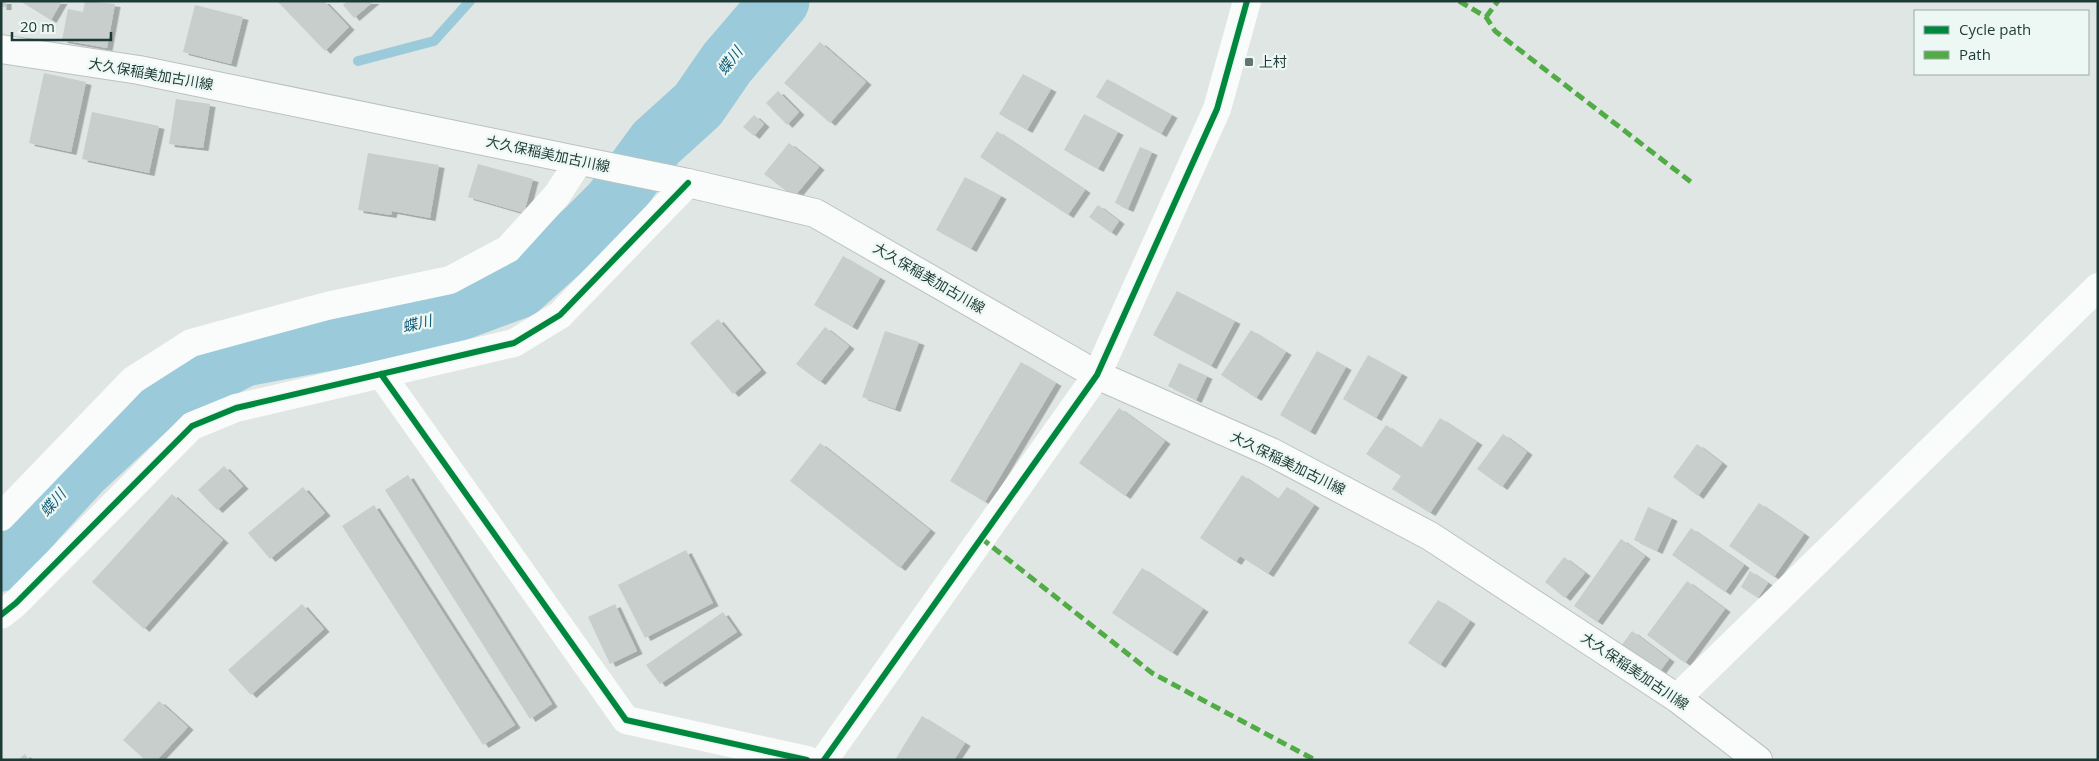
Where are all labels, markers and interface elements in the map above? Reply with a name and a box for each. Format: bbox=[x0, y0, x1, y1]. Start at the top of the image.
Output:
scale bar bbox=[12, 10, 111, 42]
legend bbox=[1914, 10, 2089, 75]
text: 20 m bbox=[20, 16, 55, 36]
text: Cycle path bbox=[1959, 19, 2031, 39]
water label: 蝶川 bbox=[712, 41, 748, 78]
text: Path bbox=[1959, 44, 1991, 64]
place label: 上村 bbox=[1259, 52, 1287, 71]
street label: 大久保稲美加古川線 bbox=[87, 53, 215, 94]
marker: 上村 bbox=[1243, 56, 1255, 68]
street label: 大久保稲美加古川線 bbox=[485, 131, 612, 176]
street label: 大久保稲美加古川線 bbox=[870, 238, 989, 317]
water label: 蝶川 bbox=[400, 309, 436, 336]
street label: 大久保稲美加古川線 bbox=[1227, 426, 1349, 499]
water label: 蝶川 bbox=[35, 483, 71, 520]
street label: 大久保稲美加古川線 bbox=[1578, 627, 1693, 714]

